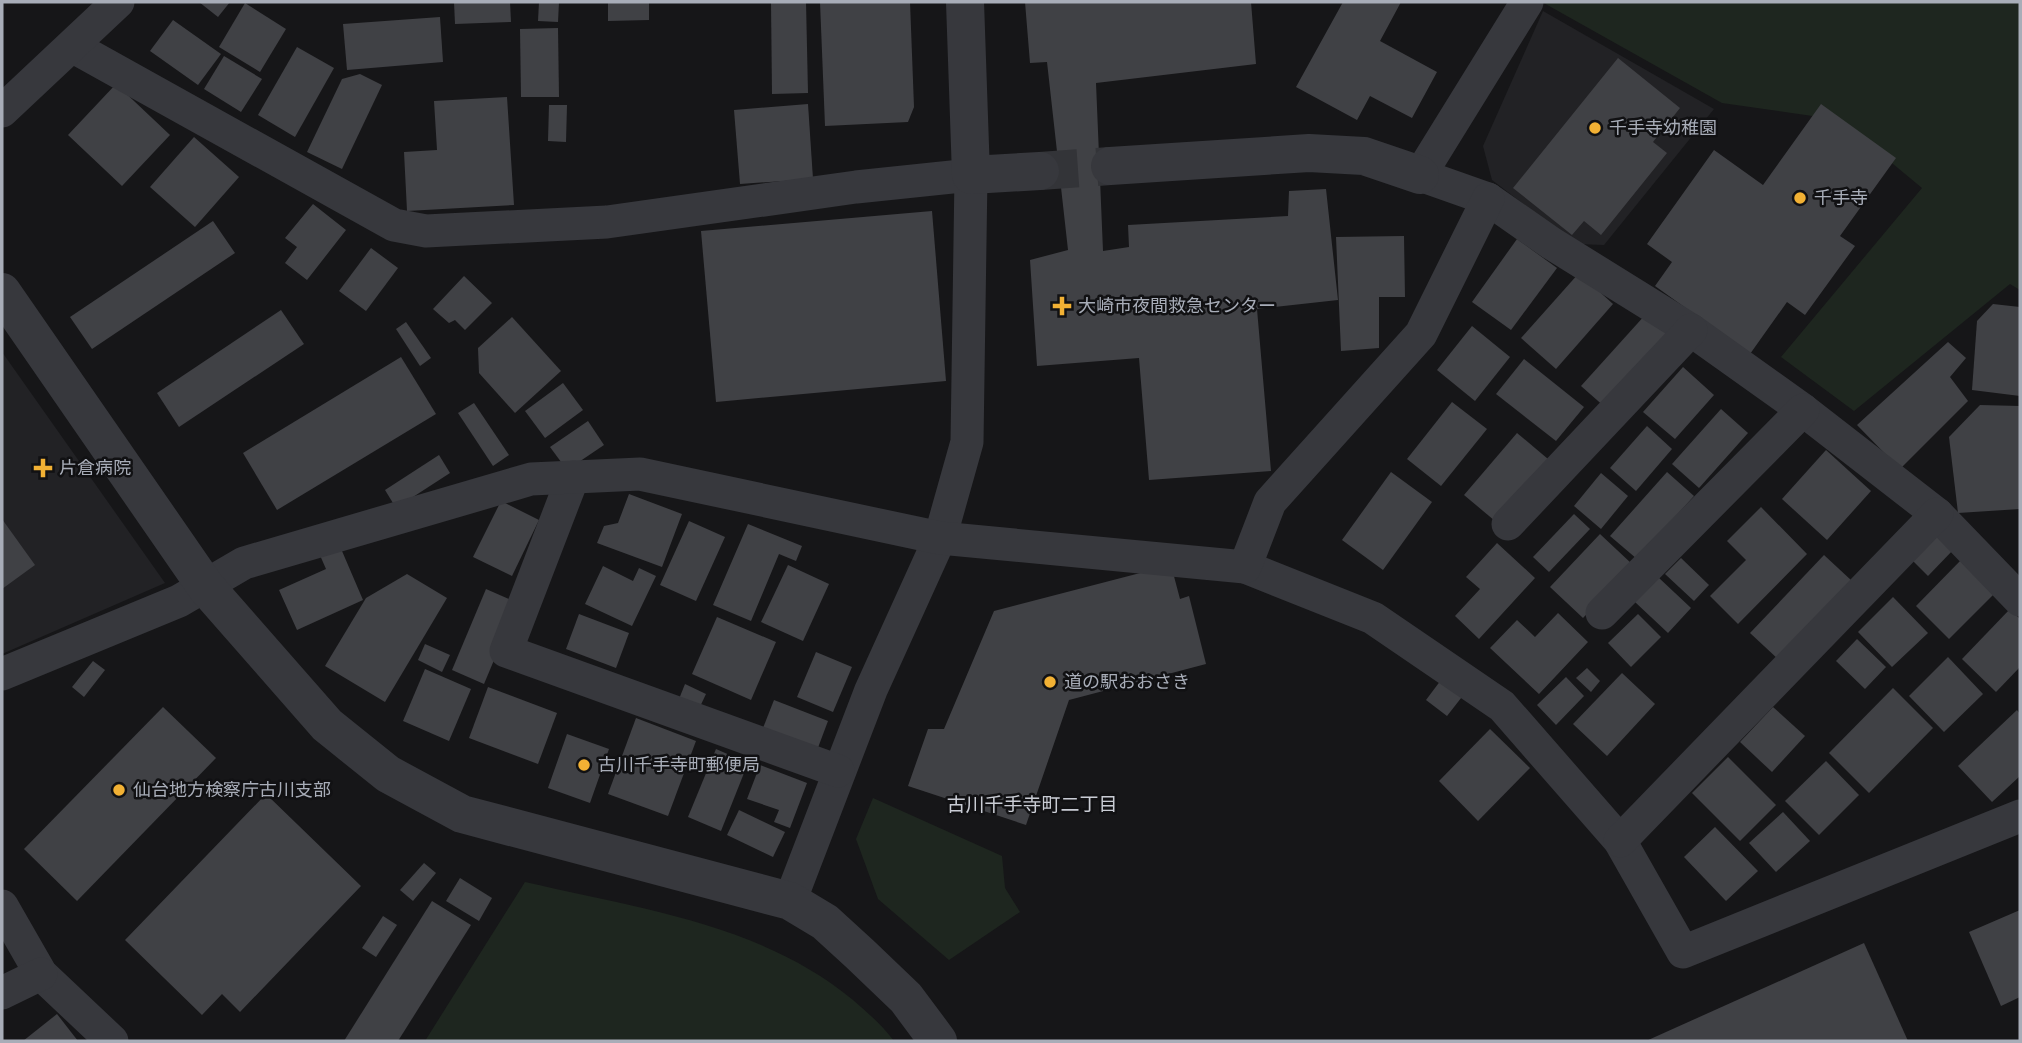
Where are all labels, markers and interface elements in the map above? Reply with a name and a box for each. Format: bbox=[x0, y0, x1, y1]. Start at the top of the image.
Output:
place label: 千手寺幼稚園 bbox=[1609, 118, 1717, 138]
marker: 千手寺幼稚園 bbox=[1587, 120, 1603, 136]
place label: 千手寺 bbox=[1814, 188, 1868, 208]
marker: 千手寺 bbox=[1792, 190, 1808, 206]
marker: 大崎市夜間救急センター bbox=[1052, 296, 1072, 316]
place label: 大崎市夜間救急センター bbox=[1078, 296, 1276, 316]
marker: 片倉病院 bbox=[33, 458, 53, 478]
place label: 片倉病院 bbox=[59, 458, 131, 478]
place label: 道の駅おおさき bbox=[1064, 672, 1190, 692]
marker: 道の駅おおさき bbox=[1042, 674, 1058, 690]
place label: 古川千手寺町郵便局 bbox=[598, 755, 760, 775]
marker: 古川千手寺町郵便局 bbox=[576, 757, 592, 773]
place label: 仙台地方検察庁古川支部 bbox=[133, 780, 331, 800]
marker: 仙台地方検察庁古川支部 bbox=[111, 782, 127, 798]
district label: 古川千手寺町二丁目 bbox=[946, 794, 1118, 815]

